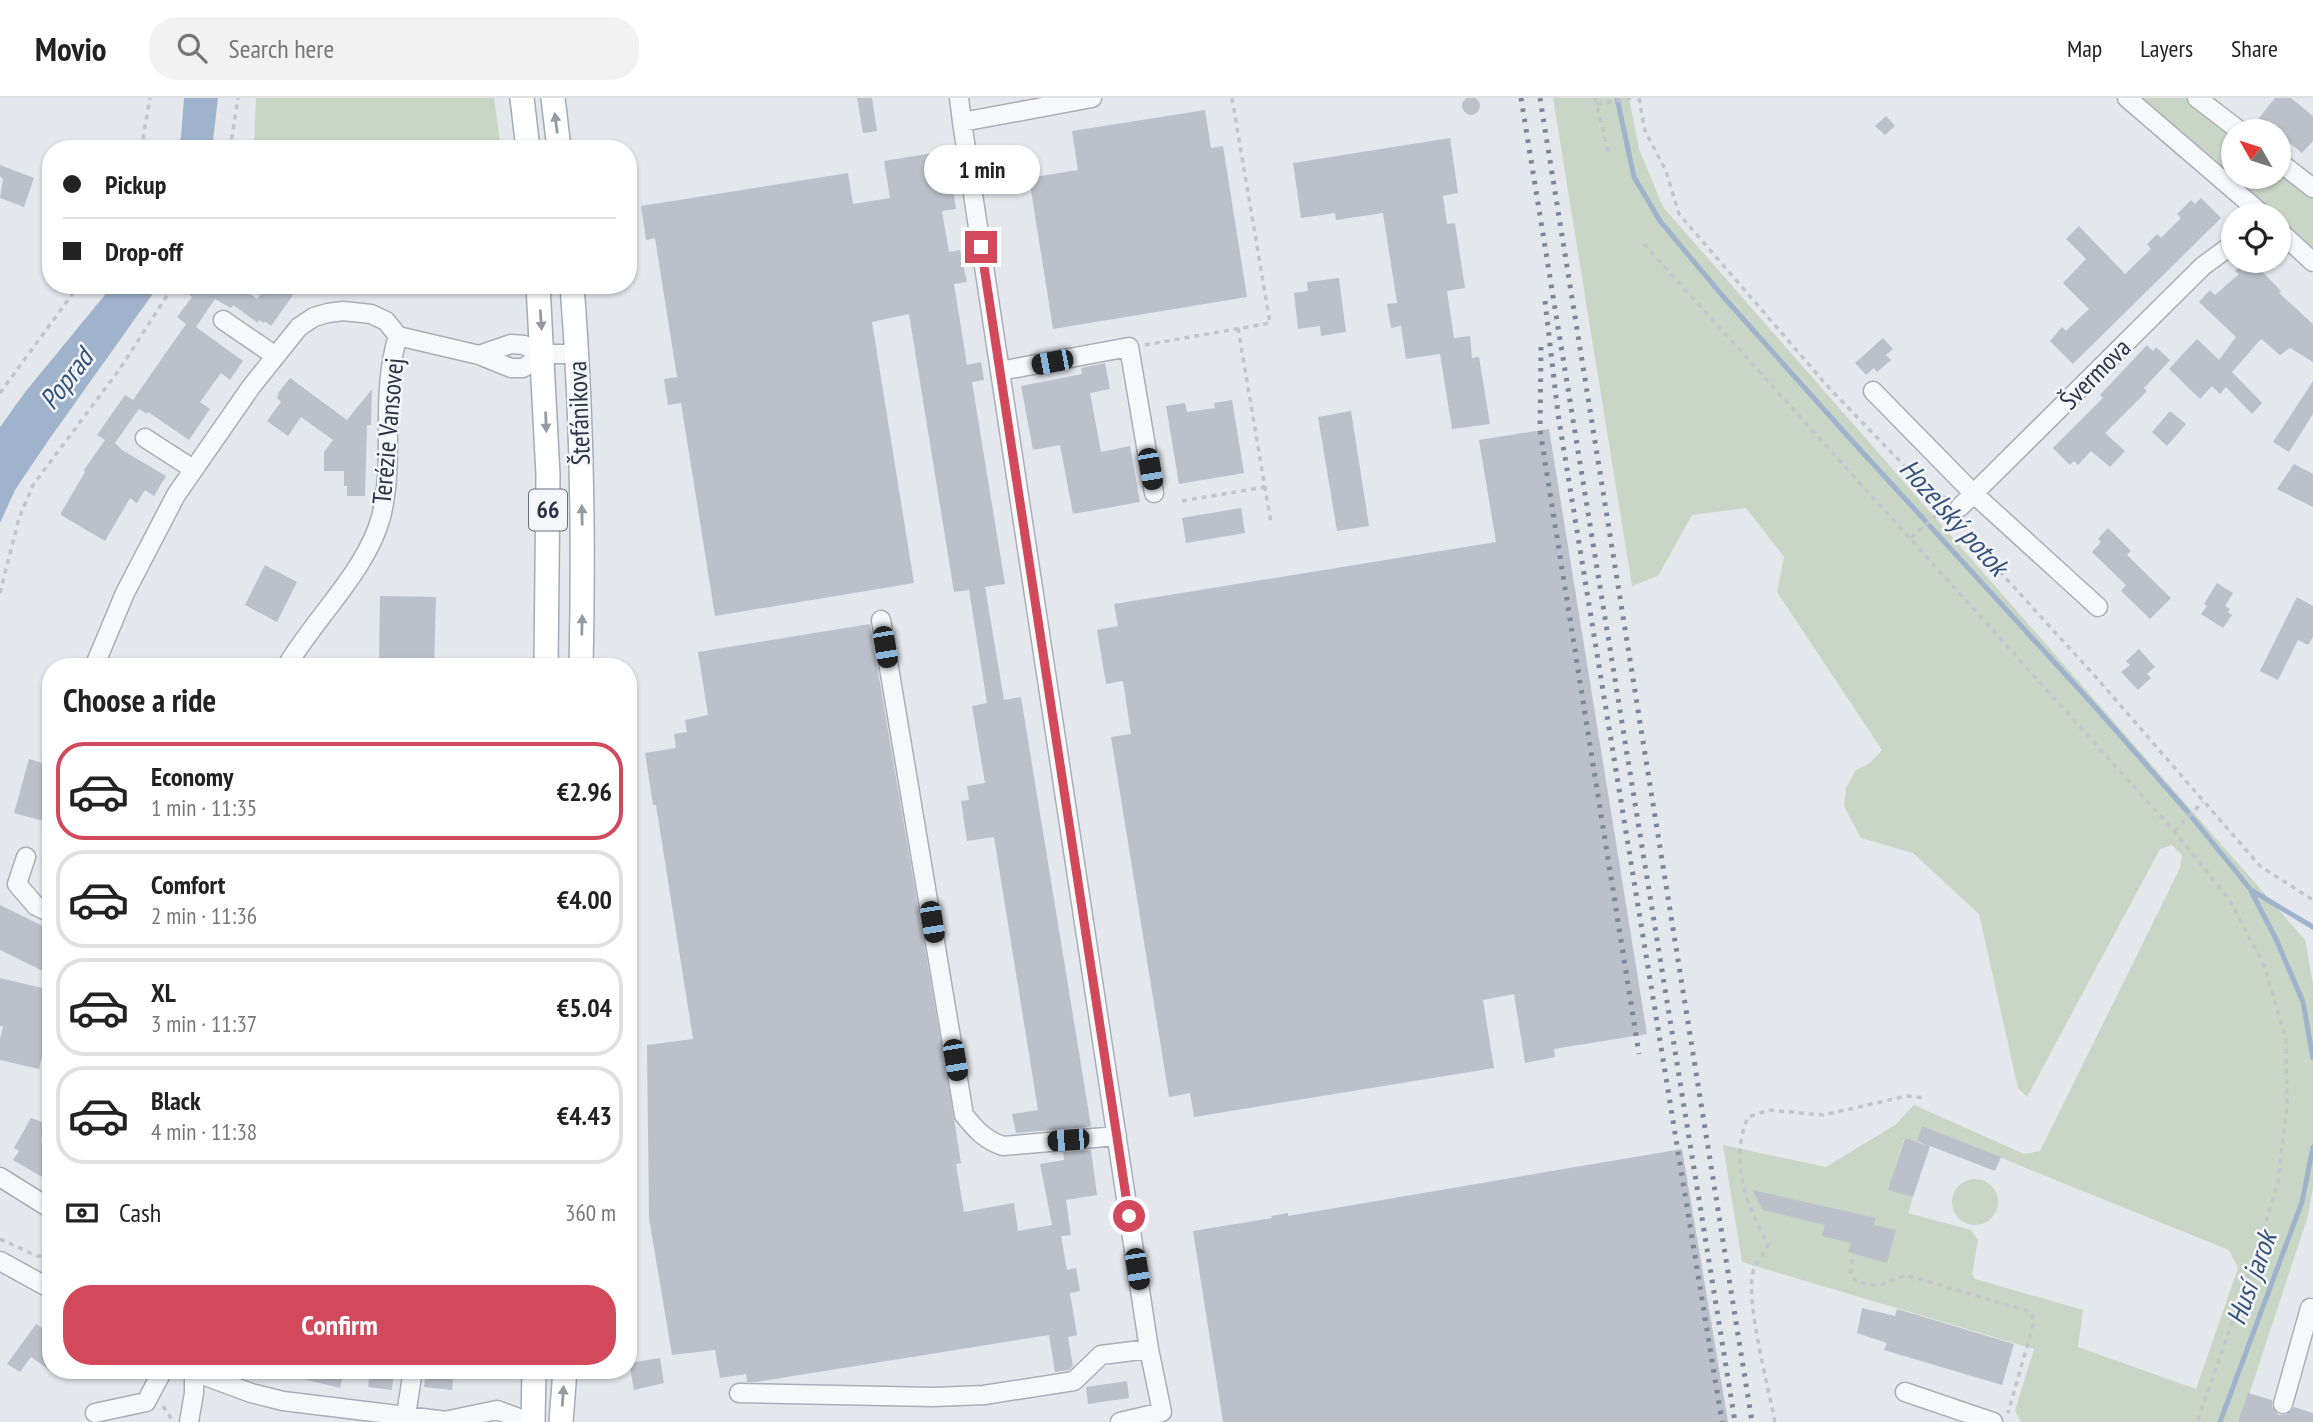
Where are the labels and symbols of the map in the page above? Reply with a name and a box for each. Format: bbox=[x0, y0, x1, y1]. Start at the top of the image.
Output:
one-way arrow bbox=[551, 112, 562, 134]
north arrow bbox=[2221, 119, 2291, 189]
callout: 1 min bbox=[923, 145, 1039, 194]
route end bbox=[965, 231, 997, 263]
one-way arrow bbox=[536, 309, 547, 331]
street label: Švermova bbox=[2052, 331, 2137, 416]
water label: Poprad bbox=[30, 338, 103, 417]
car bbox=[1030, 348, 1075, 376]
street label: Terézie Vansovej bbox=[365, 356, 410, 506]
street label: Štefánikova bbox=[560, 360, 597, 466]
one-way arrow bbox=[540, 412, 551, 434]
car bbox=[1137, 446, 1164, 492]
water label: Hozelský potok bbox=[1892, 450, 2019, 585]
road number: 66 bbox=[529, 489, 567, 530]
one-way arrow bbox=[576, 504, 588, 526]
one-way arrow bbox=[576, 614, 587, 636]
car bbox=[872, 624, 899, 670]
car bbox=[919, 900, 946, 944]
car bbox=[942, 1037, 969, 1083]
car bbox=[1047, 1128, 1090, 1152]
route start bbox=[1113, 1200, 1145, 1232]
water label: Husí jarok bbox=[2217, 1223, 2285, 1329]
car bbox=[1124, 1247, 1151, 1291]
one-way arrow bbox=[558, 1385, 569, 1407]

